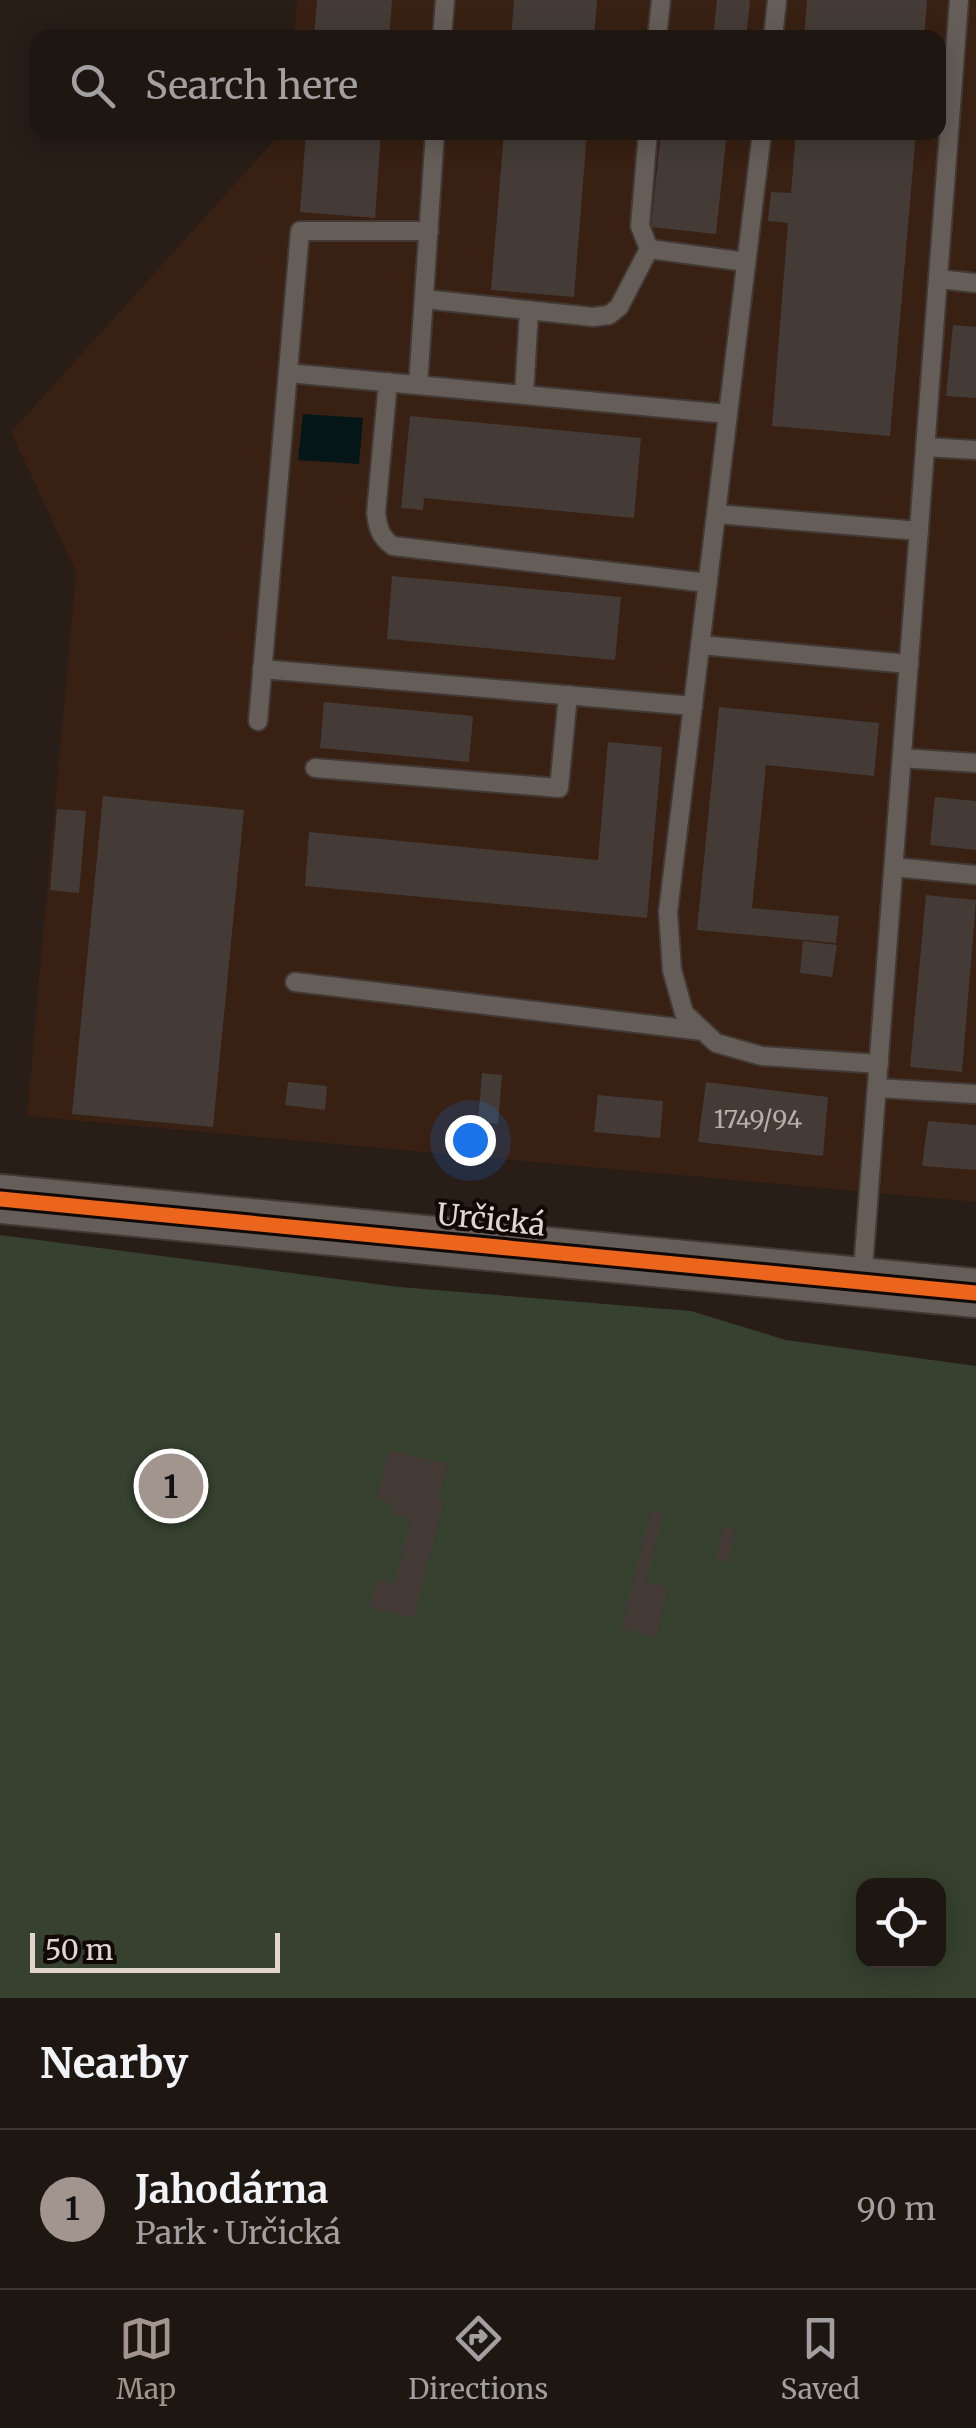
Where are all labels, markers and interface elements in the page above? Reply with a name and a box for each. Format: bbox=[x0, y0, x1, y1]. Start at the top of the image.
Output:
search box bbox=[30, 30, 946, 140]
icon: search bbox=[65, 58, 120, 113]
text: Search here bbox=[145, 62, 358, 109]
house number: 1749/94 bbox=[714, 1103, 802, 1135]
your location bbox=[445, 1115, 496, 1166]
street label: Určická bbox=[435, 1194, 547, 1244]
pin: 1 bbox=[138, 1448, 204, 1524]
map controls bbox=[856, 1878, 946, 1968]
button: locate bbox=[856, 1878, 946, 1968]
scale bar bbox=[30, 1928, 280, 1972]
text: 50 m bbox=[45, 1932, 113, 1968]
text: Nearby bbox=[40, 2037, 188, 2089]
text: Jahodárna bbox=[135, 2166, 328, 2213]
text: 1 bbox=[65, 2189, 80, 2229]
text: 90 m bbox=[857, 2189, 936, 2229]
text: Park · Určická bbox=[135, 2213, 341, 2253]
tab: Map bbox=[116, 2311, 176, 2407]
tab: Directions bbox=[408, 2311, 548, 2407]
tab: Saved bbox=[780, 2311, 860, 2407]

